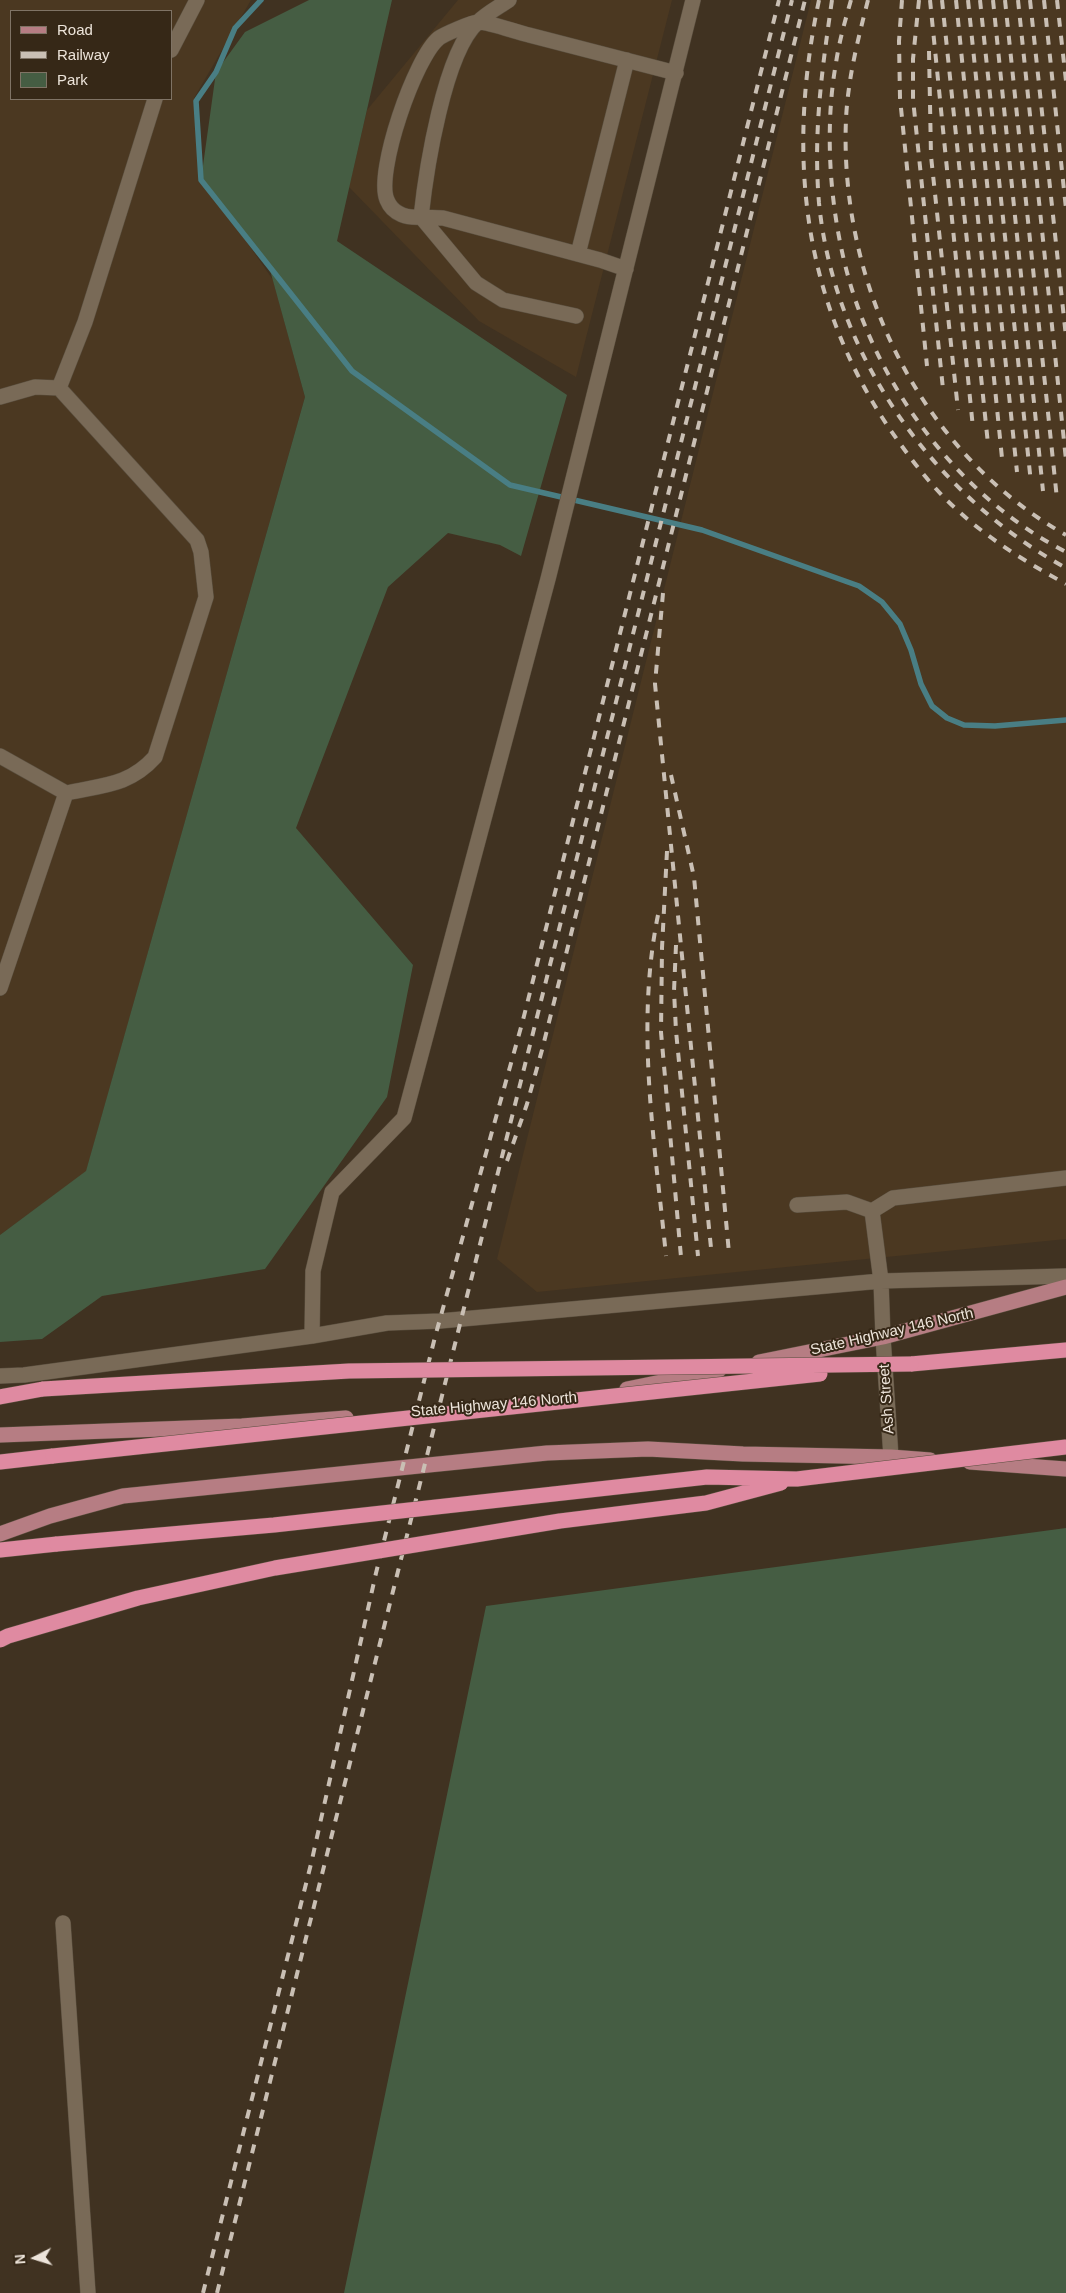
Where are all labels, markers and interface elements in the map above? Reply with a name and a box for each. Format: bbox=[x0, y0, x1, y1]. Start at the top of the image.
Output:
legend bbox=[10, 10, 172, 100]
text: Road bbox=[57, 21, 93, 38]
text: Railway bbox=[57, 46, 110, 63]
text: Park bbox=[57, 71, 88, 88]
street label: State Highway 146 North bbox=[809, 1304, 975, 1360]
street label: Ash Street bbox=[876, 1363, 898, 1435]
street label: State Highway 146 North bbox=[410, 1389, 578, 1421]
north arrow bbox=[10, 2233, 60, 2283]
text: N bbox=[12, 2254, 28, 2265]

